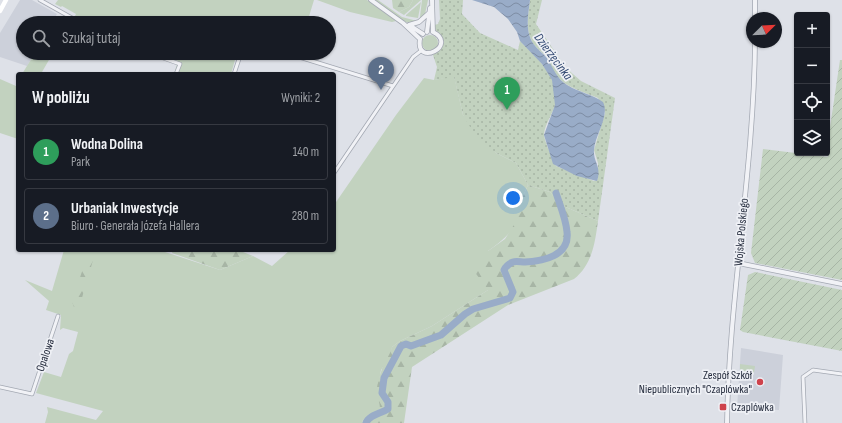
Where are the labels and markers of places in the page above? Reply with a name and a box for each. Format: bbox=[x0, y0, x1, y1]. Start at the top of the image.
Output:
pin: 2 bbox=[368, 57, 394, 90]
pin: 1 bbox=[494, 77, 520, 110]
place label: Zespół Szkół Niepublicznych "Czaplówka" bbox=[639, 368, 753, 397]
marker: Zespół Szkół Niepublicznych "Czaplówka" bbox=[755, 377, 765, 387]
place label: Czaplówka bbox=[731, 400, 774, 415]
marker: Czaplówka bbox=[718, 402, 728, 412]

